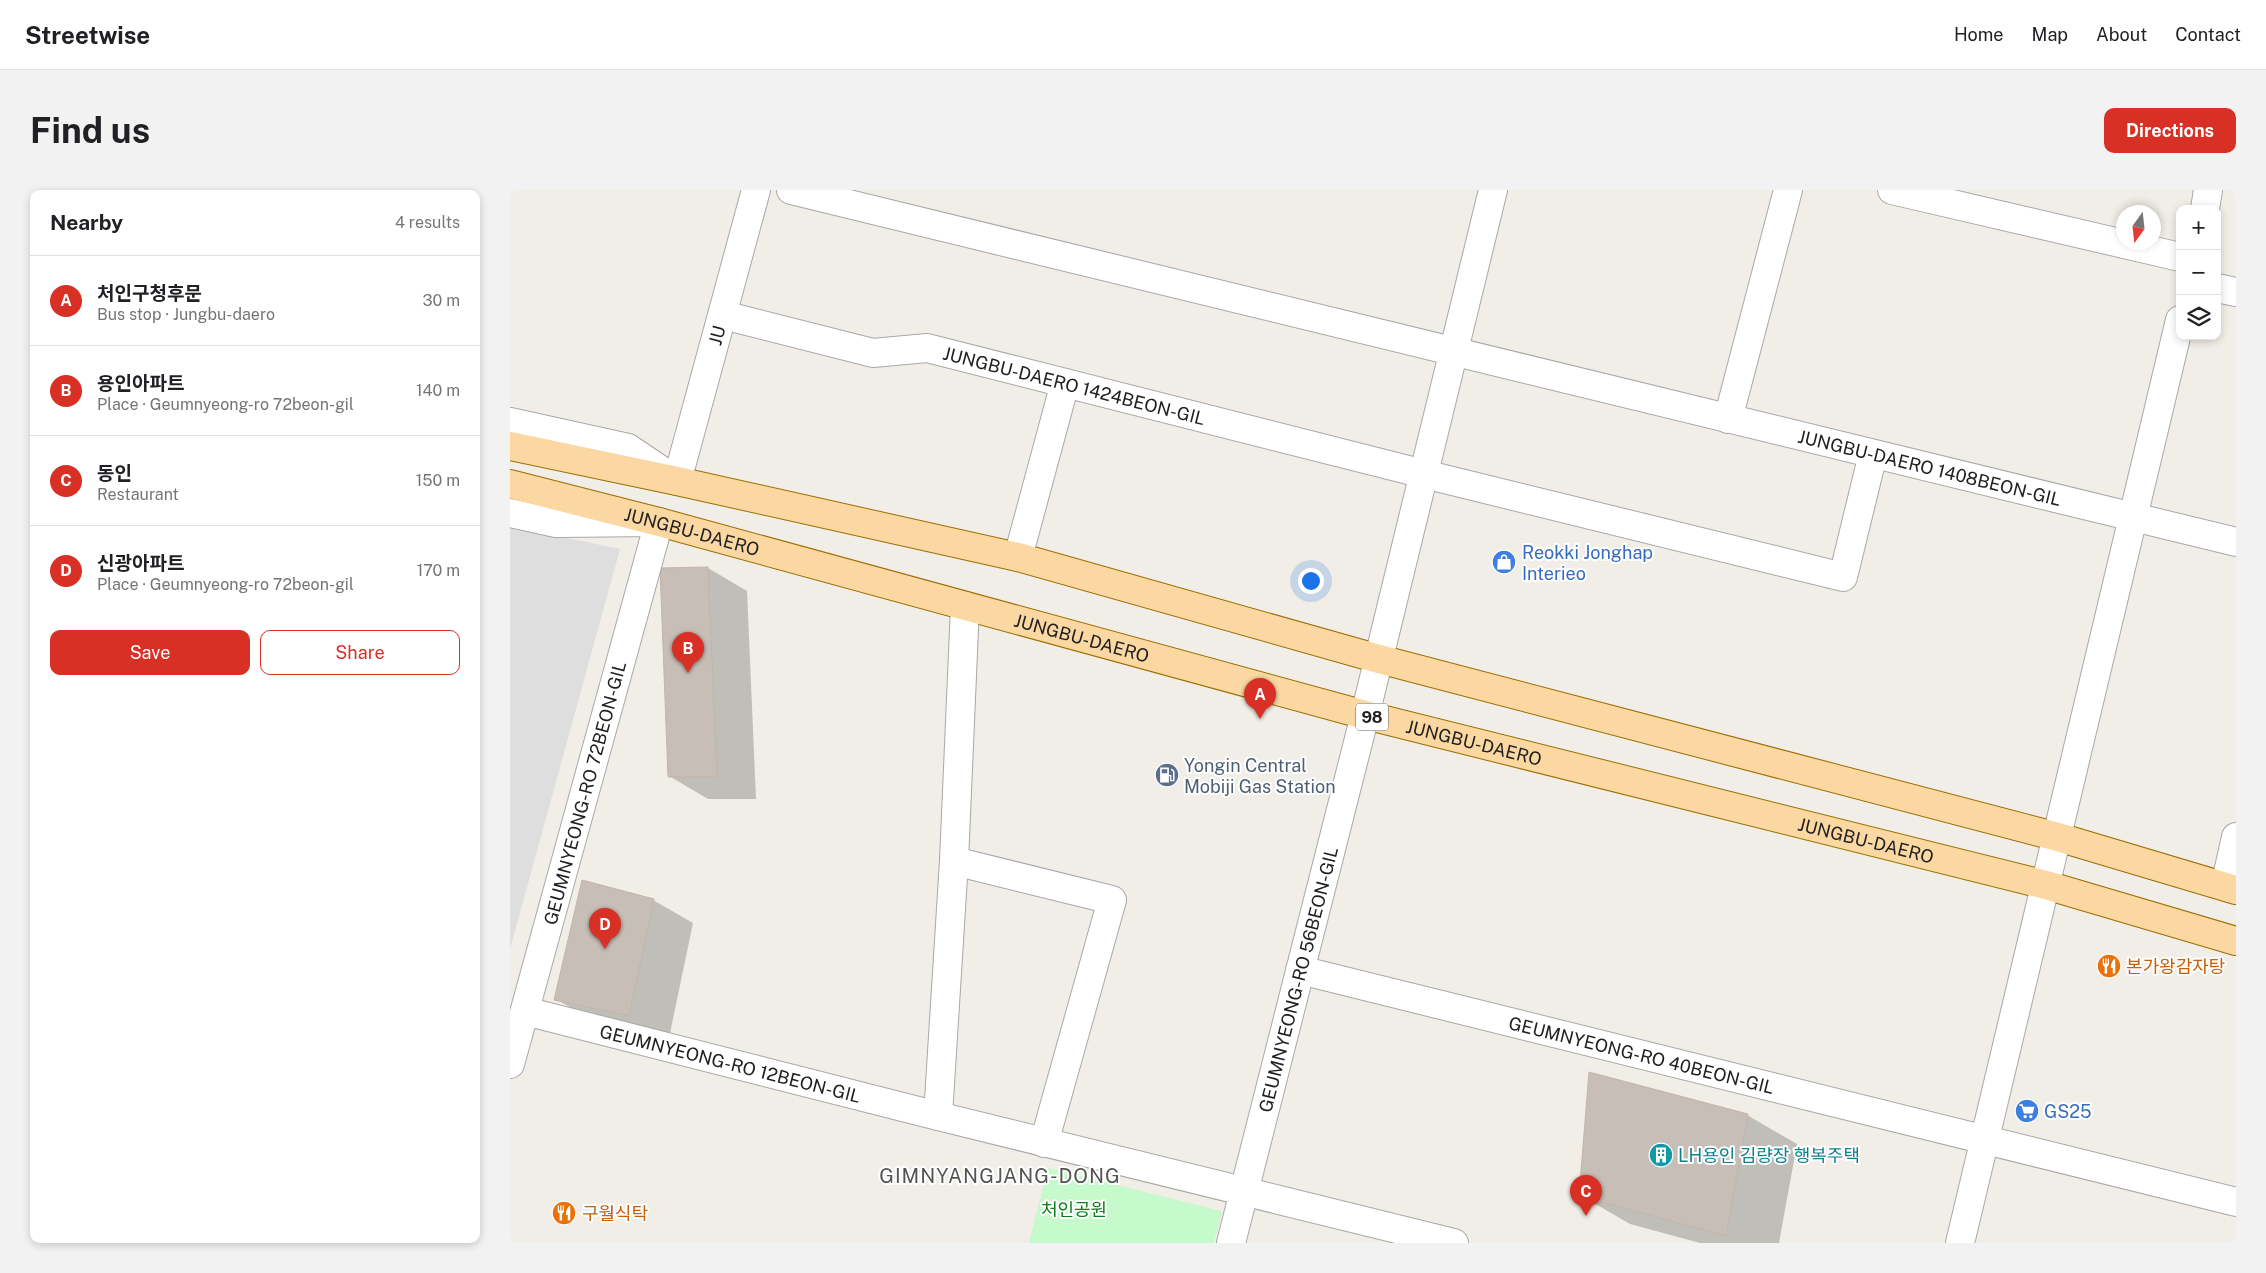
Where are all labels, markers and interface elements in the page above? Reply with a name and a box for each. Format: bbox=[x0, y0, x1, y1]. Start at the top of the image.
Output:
text: Streetwise bbox=[25, 21, 150, 49]
text: Home bbox=[1954, 24, 2004, 45]
text: Map bbox=[2032, 24, 2068, 45]
text: About bbox=[2096, 24, 2147, 45]
text: Contact bbox=[2175, 24, 2241, 45]
button: Directions bbox=[2104, 108, 2236, 153]
text: Find us bbox=[30, 110, 150, 151]
north arrow bbox=[2116, 205, 2161, 250]
map controls bbox=[2176, 205, 2221, 340]
button: + bbox=[2176, 205, 2221, 250]
text: Nearby bbox=[50, 210, 123, 235]
text: 4 results bbox=[395, 213, 460, 232]
button: − bbox=[2176, 250, 2221, 295]
text: 처인구청후문 bbox=[97, 282, 202, 304]
text: A bbox=[60, 291, 72, 310]
text: 30 m bbox=[423, 291, 460, 310]
button: layers bbox=[2176, 295, 2221, 340]
text: Bus stop · Jungbu-daero bbox=[97, 305, 275, 324]
street label: JU bbox=[704, 323, 729, 347]
street label: JUNGBU-DAERO 1424BEON-GIL bbox=[941, 342, 1208, 429]
text: 용인아파트 bbox=[97, 372, 184, 394]
text: B bbox=[61, 381, 71, 400]
text: 140 m bbox=[416, 381, 460, 400]
text: Place · Geumnyeong-ro 72beon-gil bbox=[97, 395, 354, 414]
street label: JUNGBU-DAERO 1408BEON-GIL bbox=[1796, 425, 2064, 510]
text: 동인 bbox=[97, 462, 132, 484]
text: C bbox=[60, 471, 72, 490]
text: 150 m bbox=[416, 471, 460, 490]
text: Restaurant bbox=[97, 485, 179, 504]
street label: JUNGBU-DAERO bbox=[622, 503, 762, 560]
place label: Reokki Jonghap Interieo bbox=[1522, 542, 1653, 584]
shop icon: Reokki Jonghap Interieo bbox=[1491, 549, 1517, 575]
text: 신광아파트 bbox=[97, 552, 184, 574]
text: D bbox=[60, 561, 72, 580]
text: 170 m bbox=[417, 561, 460, 580]
your location bbox=[1298, 568, 1324, 594]
text: Place · Geumnyeong-ro 72beon-gil bbox=[97, 575, 354, 594]
street label: JUNGBU-DAERO bbox=[1012, 609, 1152, 666]
button: Save bbox=[50, 630, 250, 675]
button: Share bbox=[260, 630, 460, 675]
pin: B bbox=[672, 632, 704, 673]
street label: GEUMNYEONG-RO 72BEON-GIL bbox=[540, 659, 630, 927]
pin: A bbox=[1244, 678, 1276, 719]
road number: 98 bbox=[1356, 704, 1388, 730]
street label: JUNGBU-DAERO bbox=[1404, 715, 1544, 769]
place label: Yongin Central Mobiji Gas Station bbox=[1184, 755, 1336, 797]
fuel station icon: Yongin Central Mobiji Gas Station bbox=[1154, 762, 1180, 788]
street label: JUNGBU-DAERO bbox=[1796, 813, 1936, 867]
street label: GEUMNYEONG-RO 56BEON-GIL bbox=[1254, 844, 1342, 1114]
pin: D bbox=[589, 908, 621, 949]
restaurant icon: 본가왕감자탕 bbox=[2096, 953, 2122, 979]
place label: 본가왕감자탕 bbox=[2126, 956, 2225, 977]
street label: GEUMNYEONG-RO 40BEON-GIL bbox=[1507, 1012, 1777, 1098]
street label: GEUMNYEONG-RO 12BEON-GIL bbox=[598, 1020, 863, 1107]
supermarket icon: GS25 bbox=[2014, 1098, 2040, 1124]
place label: GS25 bbox=[2044, 1101, 2091, 1122]
building icon: LH용인 김량장 행복주택 bbox=[1648, 1142, 1674, 1168]
place label: LH용인 김량장 행복주택 bbox=[1678, 1145, 1860, 1166]
district label: GIMNYANGJANG-DONG bbox=[879, 1164, 1121, 1188]
pin: C bbox=[1570, 1175, 1602, 1216]
park label: 처인공원 bbox=[1041, 1199, 1107, 1220]
restaurant icon: 구월식탁 bbox=[551, 1200, 577, 1226]
place label: 구월식탁 bbox=[582, 1203, 648, 1224]

